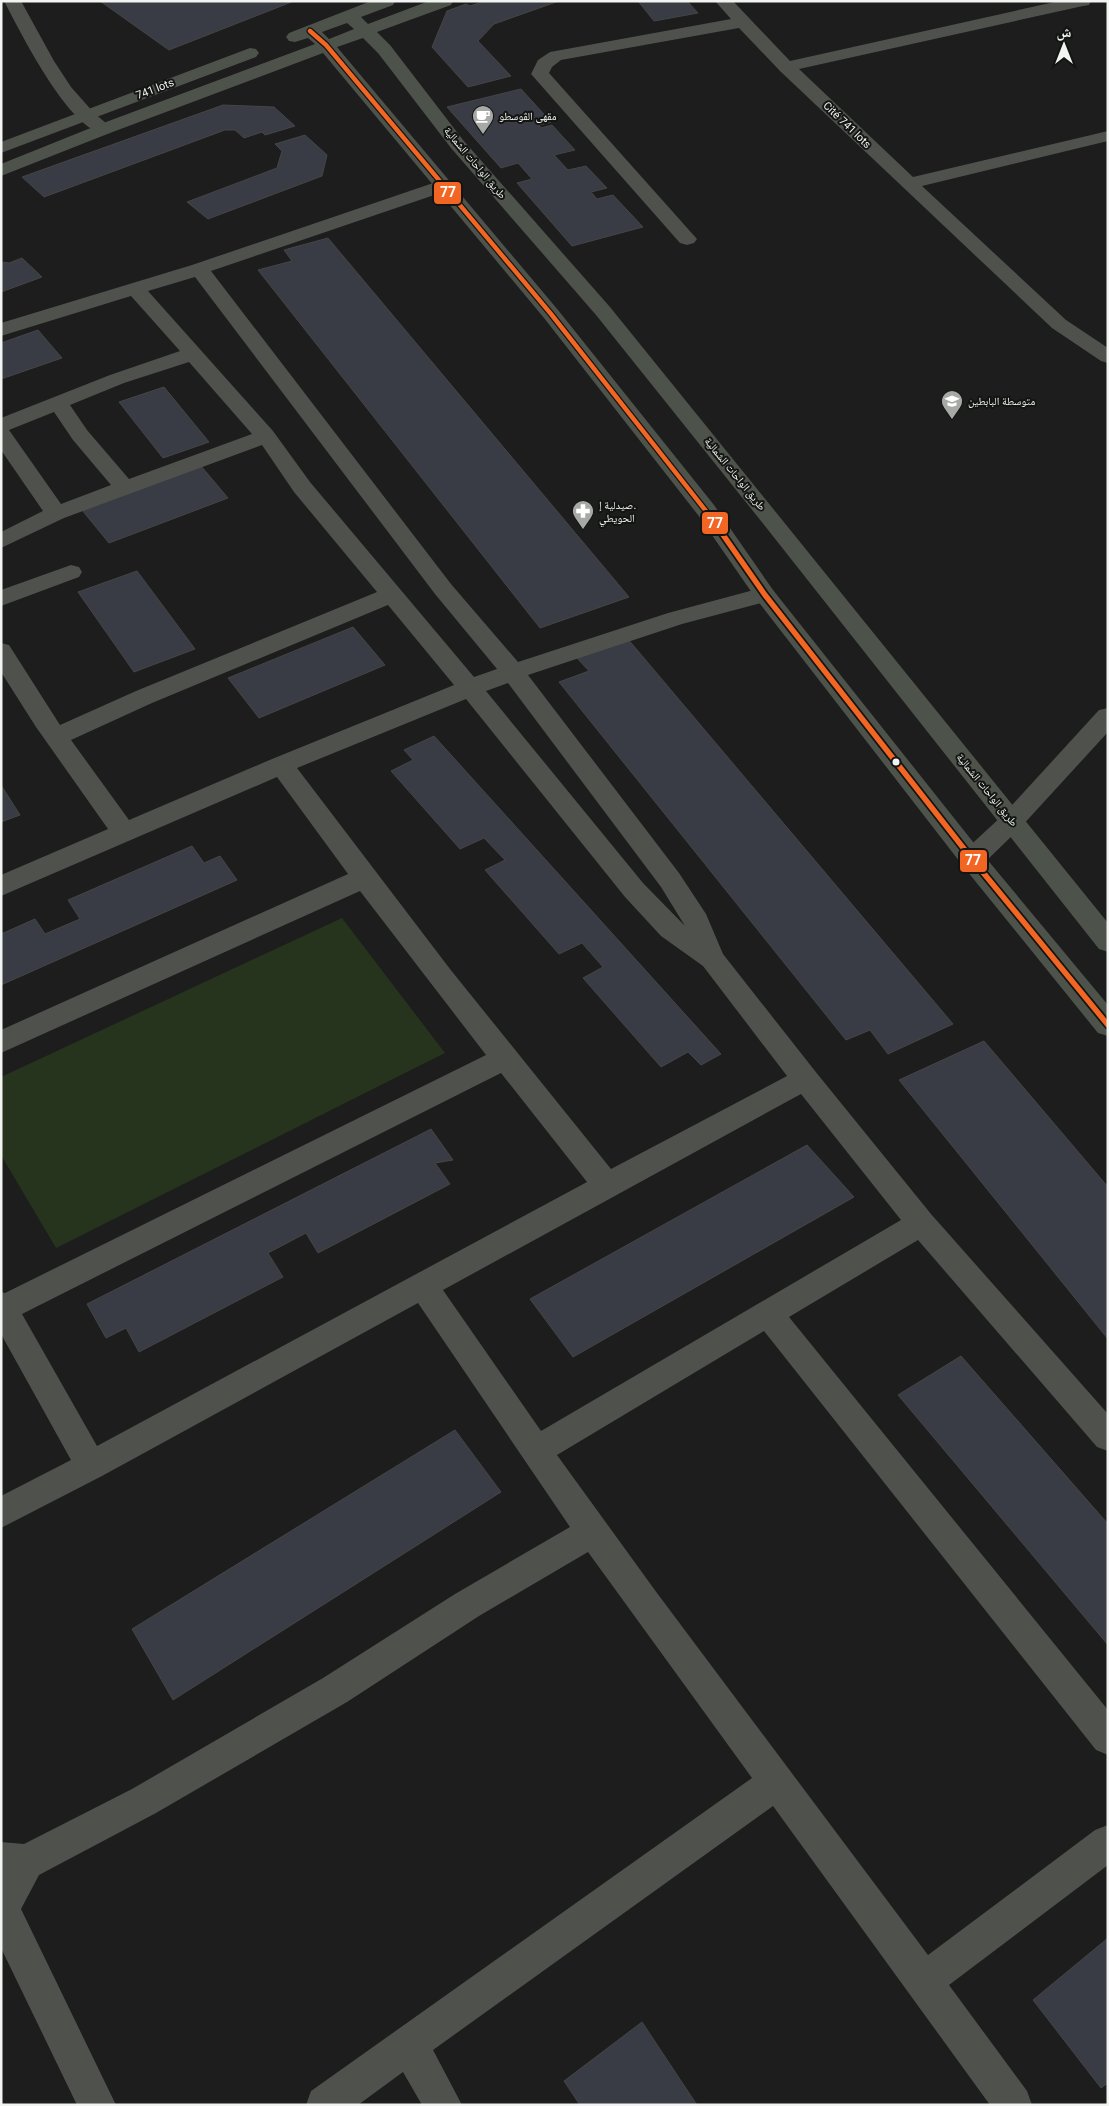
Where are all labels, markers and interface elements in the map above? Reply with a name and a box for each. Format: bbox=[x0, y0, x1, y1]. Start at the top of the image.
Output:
north arrow bbox=[1039, 20, 1089, 70]
text: ش bbox=[1057, 24, 1072, 41]
street label: 741 lots bbox=[134, 76, 176, 102]
street label: Cité 741 lots bbox=[820, 99, 874, 151]
cafe icon: مقهى الڨوسطو bbox=[471, 104, 495, 135]
place label: مقهى الڨوسطو bbox=[499, 110, 556, 123]
street label: طريق الواحات الشمالية bbox=[441, 124, 509, 202]
line badge: 77 bbox=[433, 181, 462, 205]
text: 77 bbox=[440, 184, 456, 200]
school or university icon: متوسطة البابطين bbox=[940, 389, 964, 420]
place label: متوسطة البابطين bbox=[968, 395, 1035, 408]
street label: طريق الواحات الشمالية bbox=[702, 435, 768, 513]
pharmacy icon: صيدلية إ. الحويطي bbox=[571, 499, 595, 530]
place label: صيدلية إ. الحويطي bbox=[599, 499, 636, 526]
line badge: 77 bbox=[701, 511, 729, 535]
text: 77 bbox=[707, 515, 723, 531]
street label: طريق الواحات الشمالية bbox=[954, 751, 1020, 829]
unlabelled marker bbox=[891, 757, 901, 767]
line badge: 77 bbox=[959, 849, 988, 873]
text: 77 bbox=[965, 852, 981, 868]

